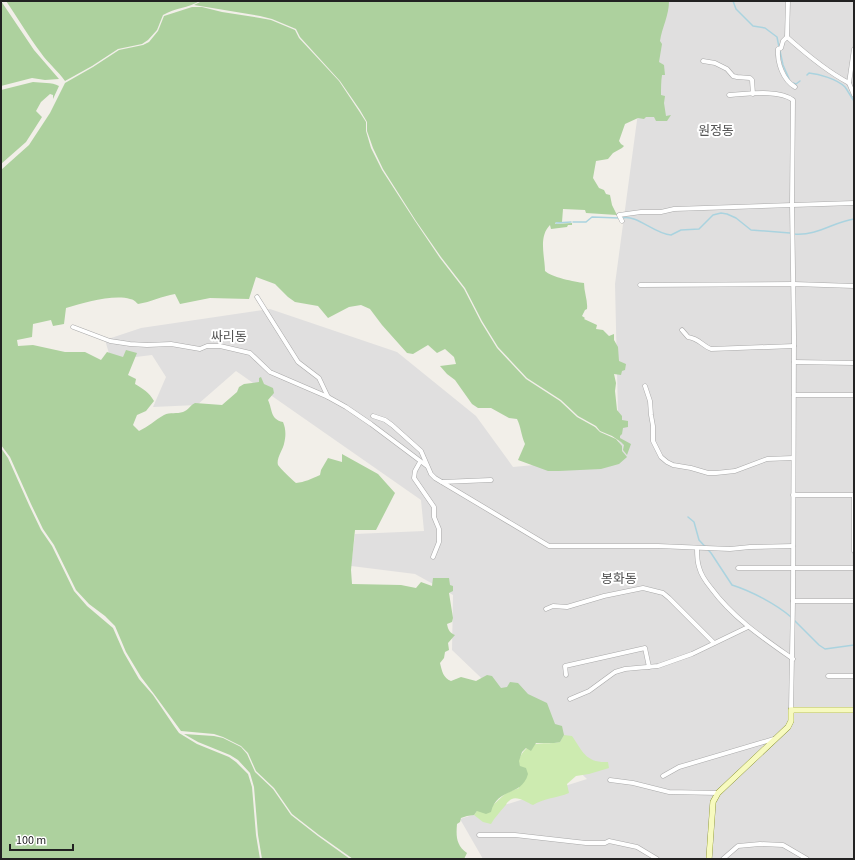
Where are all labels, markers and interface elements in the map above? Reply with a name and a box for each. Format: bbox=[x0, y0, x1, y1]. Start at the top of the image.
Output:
district label: 원정동 bbox=[698, 122, 734, 140]
district label: 싸리동 bbox=[211, 328, 247, 346]
district label: 봉화동 bbox=[601, 570, 637, 588]
scale bar bbox=[10, 826, 73, 852]
text: 100 m bbox=[16, 832, 46, 849]

